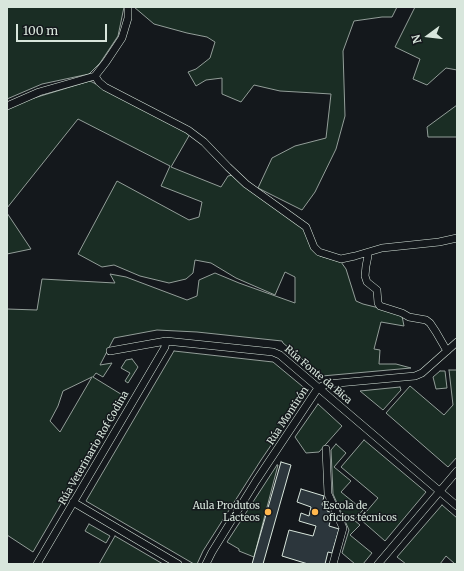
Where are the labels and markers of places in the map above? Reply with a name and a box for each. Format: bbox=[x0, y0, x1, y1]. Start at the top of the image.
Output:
place label: Aula Produtos Lácteos bbox=[193, 500, 260, 524]
place label: Escola de oficios técnicos bbox=[323, 500, 397, 524]
marker: Aula Produtos Lácteos bbox=[263, 507, 273, 517]
marker: Escola de oficios técnicos bbox=[310, 507, 320, 517]

